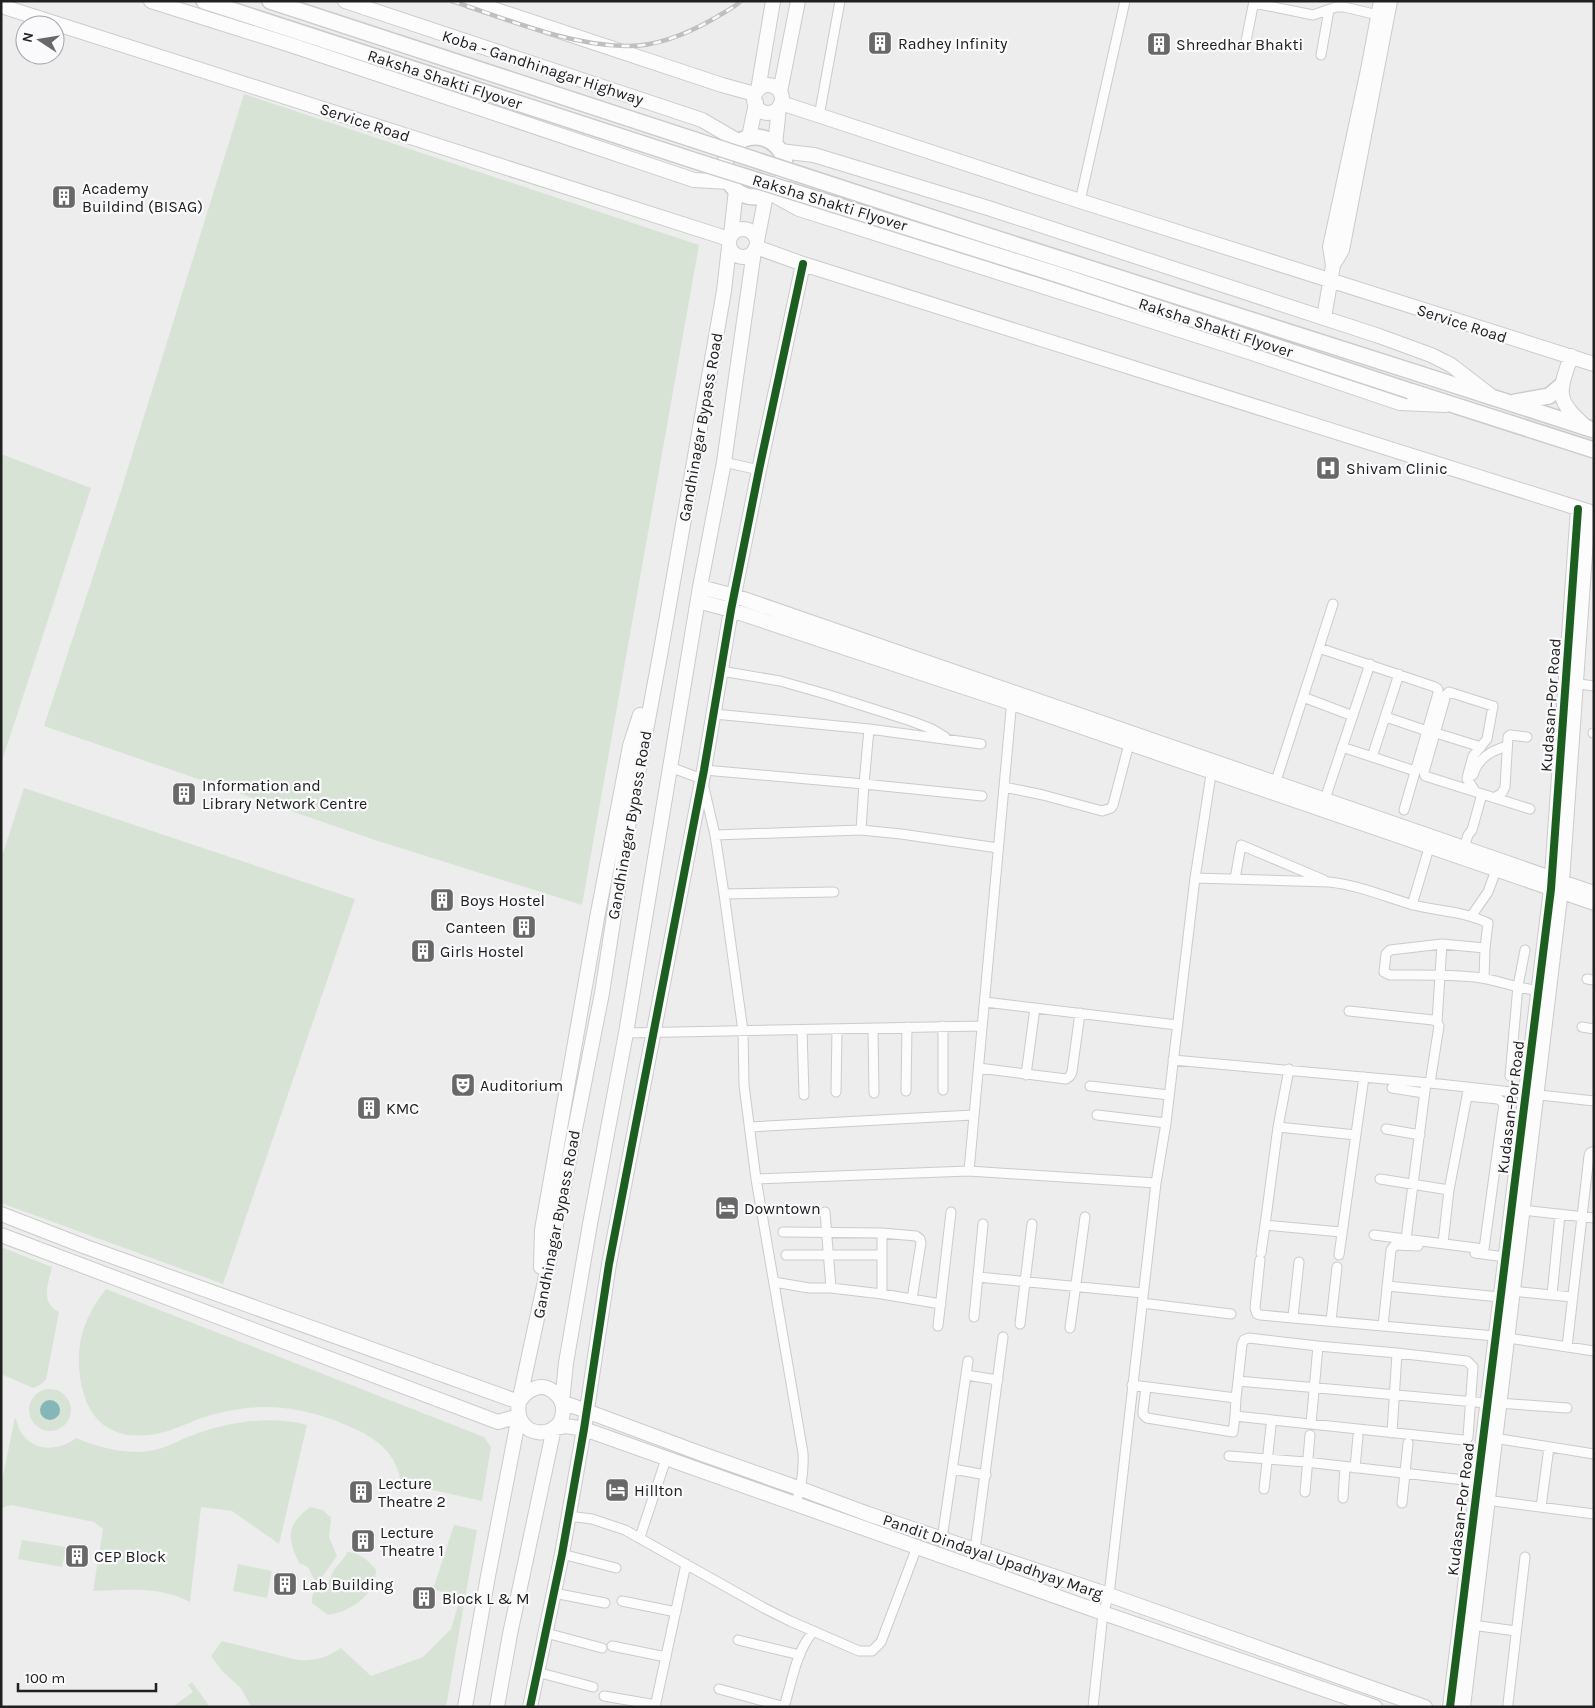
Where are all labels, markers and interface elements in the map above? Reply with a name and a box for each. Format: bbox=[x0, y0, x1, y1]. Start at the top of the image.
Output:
north arrow bbox=[15, 15, 65, 65]
street label: Koba - Gandhinagar Highway bbox=[440, 26, 646, 109]
building icon: Radhey Infinity bbox=[867, 30, 893, 56]
text: N bbox=[18, 31, 37, 44]
building icon: Shreedhar Bhakti bbox=[1146, 31, 1172, 57]
place label: Radhey Infinity bbox=[898, 34, 1008, 53]
place label: Shreedhar Bhakti bbox=[1176, 35, 1303, 54]
street label: Raksha Shakti Flyover bbox=[365, 46, 525, 113]
street label: Service Road bbox=[317, 99, 412, 146]
street label: Raksha Shakti Flyover bbox=[750, 170, 910, 235]
place label: Academy Buildind (BISAG) bbox=[82, 179, 203, 216]
building icon: Academy Buildind (BISAG) bbox=[51, 184, 77, 210]
street label: Raksha Shakti Flyover bbox=[1136, 294, 1296, 361]
street label: Service Road bbox=[1414, 300, 1509, 347]
street label: Gandhinagar Bypass Road bbox=[675, 331, 726, 523]
hospital icon: Shivam Clinic bbox=[1315, 455, 1341, 481]
place label: Shivam Clinic bbox=[1346, 459, 1447, 478]
street label: Kudasan-Por Road bbox=[1536, 637, 1565, 773]
street label: Gandhinagar Bypass Road bbox=[604, 729, 655, 921]
place label: Information and Library Network Centre bbox=[202, 776, 367, 813]
building icon: Information and Library Network Centre bbox=[171, 781, 197, 807]
building icon: Boys Hostel bbox=[429, 887, 455, 913]
place label: Boys Hostel bbox=[460, 891, 545, 910]
building icon: Canteen bbox=[511, 914, 537, 940]
place label: Canteen bbox=[446, 918, 506, 937]
building icon: Girls Hostel bbox=[410, 938, 436, 964]
place label: Girls Hostel bbox=[440, 942, 524, 961]
street label: Kudasan-Por Road bbox=[1493, 1039, 1528, 1175]
theatre icon: Auditorium bbox=[450, 1072, 476, 1098]
place label: Auditorium bbox=[480, 1076, 563, 1095]
building icon: KMC bbox=[356, 1095, 382, 1121]
place label: KMC bbox=[386, 1099, 419, 1118]
street label: Gandhinagar Bypass Road bbox=[529, 1128, 584, 1320]
hotel icon: Downtown bbox=[714, 1195, 740, 1221]
place label: Downtown bbox=[744, 1199, 821, 1218]
street label: Kudasan-Por Road bbox=[1443, 1441, 1478, 1577]
place label: Lecture Theatre 2 bbox=[378, 1474, 446, 1511]
hotel icon: Hillton bbox=[604, 1477, 630, 1503]
building icon: Lecture Theatre 2 bbox=[348, 1479, 374, 1505]
place label: Hillton bbox=[634, 1481, 683, 1500]
street label: Pandit Dindayal Upadhyay Marg bbox=[880, 1510, 1105, 1603]
place label: Lecture Theatre 1 bbox=[380, 1523, 444, 1560]
building icon: Lecture Theatre 1 bbox=[350, 1528, 376, 1554]
building icon: CEP Block bbox=[64, 1543, 90, 1569]
place label: CEP Block bbox=[94, 1547, 166, 1566]
building icon: Lab Building bbox=[272, 1571, 298, 1597]
place label: Lab Building bbox=[302, 1575, 393, 1594]
building icon: Block L & M bbox=[411, 1585, 437, 1611]
place label: Block L & M bbox=[442, 1589, 530, 1608]
scale bar bbox=[18, 1660, 155, 1692]
text: 100 m bbox=[25, 1669, 65, 1687]

